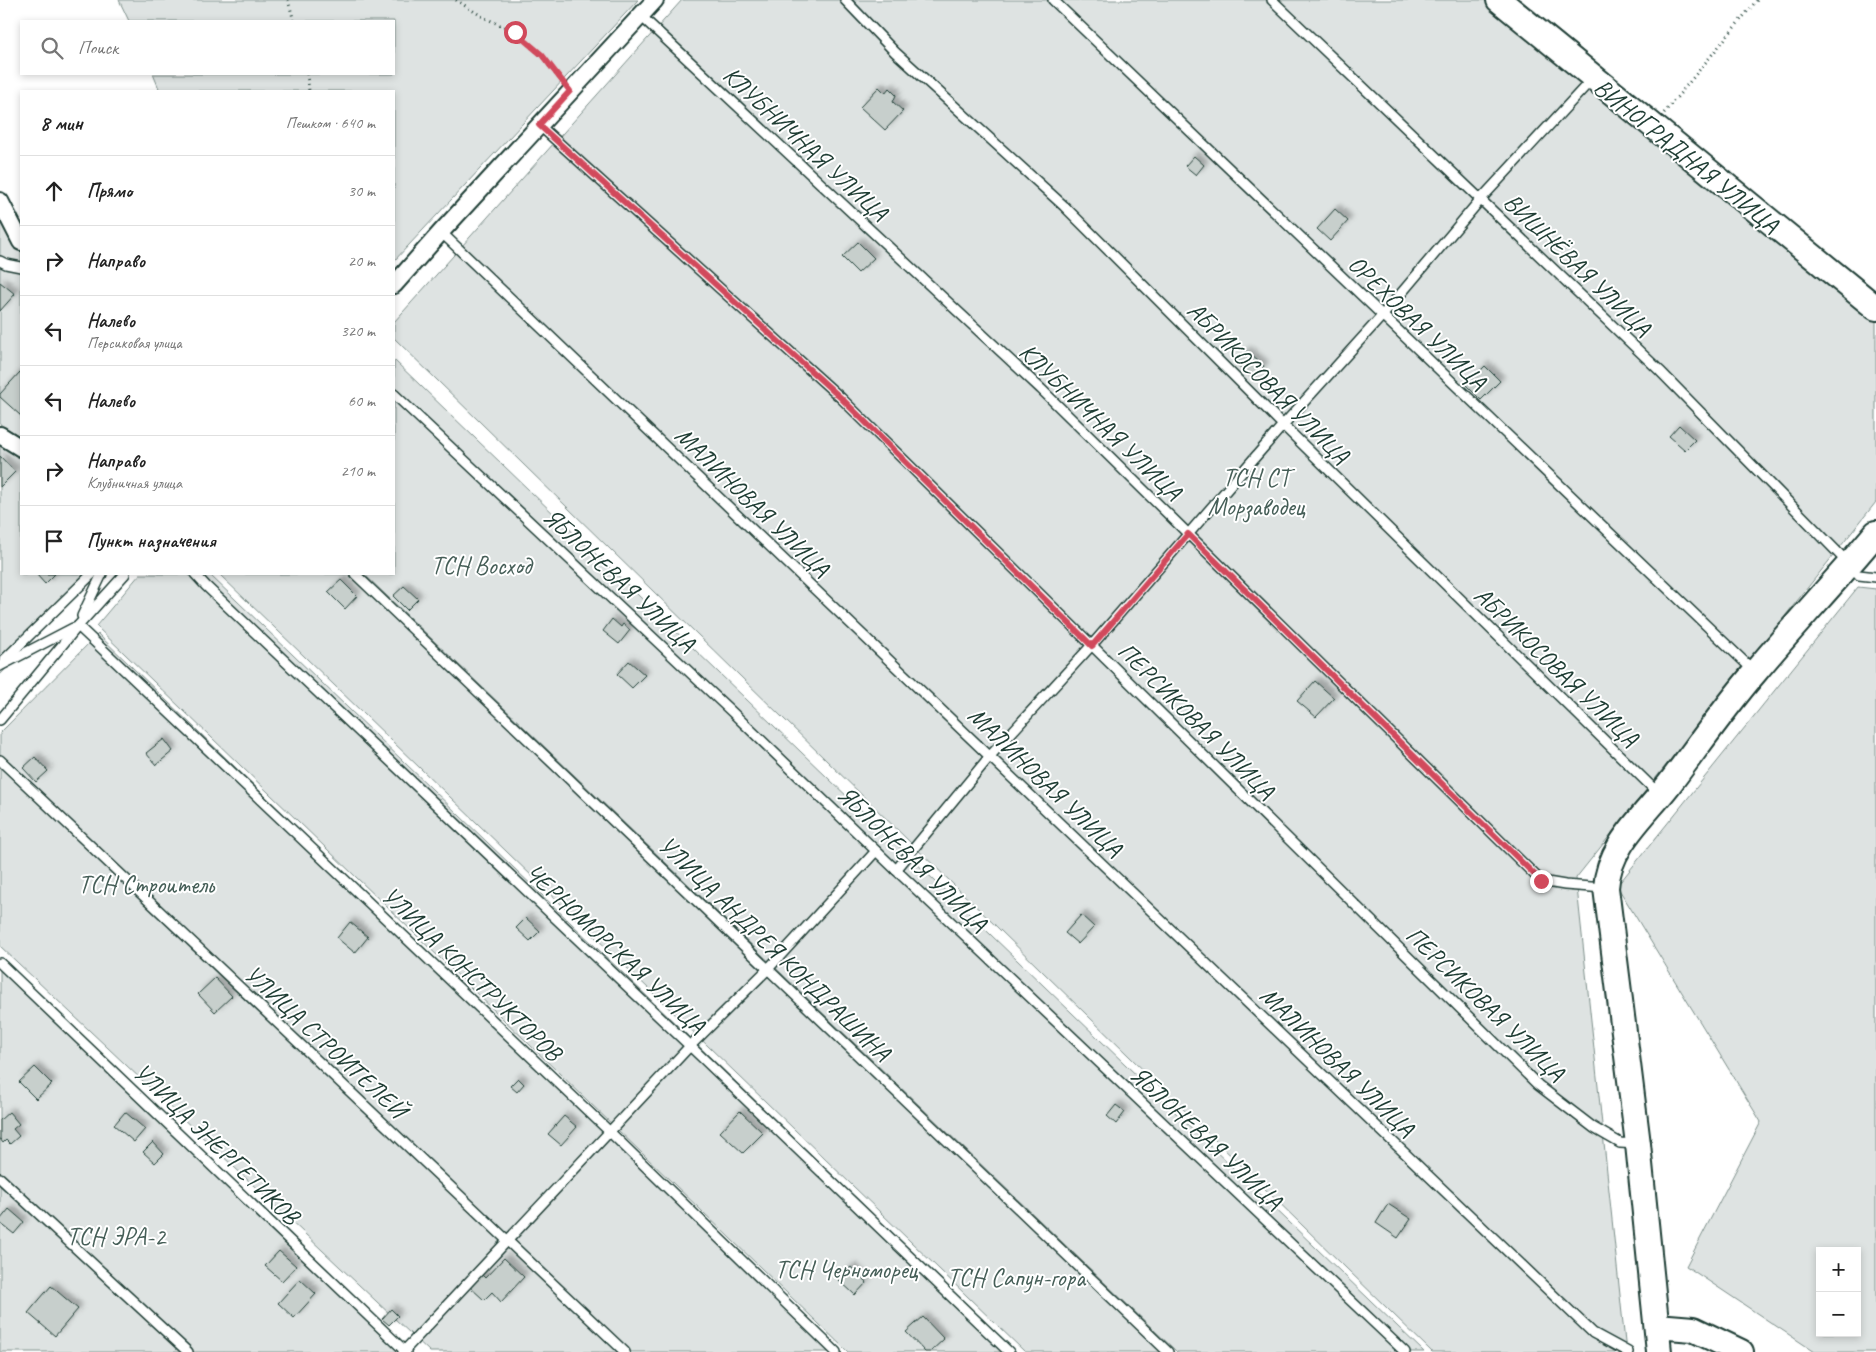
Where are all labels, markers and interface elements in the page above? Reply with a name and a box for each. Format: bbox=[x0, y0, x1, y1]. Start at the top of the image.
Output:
search box bbox=[20, 20, 395, 75]
route start bbox=[504, 21, 527, 44]
icon: search bbox=[38, 34, 66, 62]
text: Поиск bbox=[78, 36, 118, 60]
street label: КЛУБНИЧНАЯ УЛИЦА bbox=[716, 59, 895, 229]
street label: ВИНОГРАДНАЯ УЛИЦА bbox=[1587, 71, 1786, 241]
text: 8 мин bbox=[40, 110, 83, 136]
text: Пешком · 640 m bbox=[286, 113, 375, 133]
icon: ahead bbox=[40, 177, 68, 205]
text: Прямо bbox=[87, 179, 132, 203]
text: 30 m bbox=[348, 181, 375, 201]
street label: ВИШНЁВАЯ УЛИЦА bbox=[1497, 186, 1658, 344]
icon: right bbox=[40, 247, 68, 275]
street label: ОРЕХОВАЯ УЛИЦА bbox=[1341, 248, 1494, 397]
text: Направо bbox=[87, 249, 145, 273]
text: 20 m bbox=[348, 251, 375, 271]
street label: АБРИКОСОВАЯ УЛИЦА bbox=[1180, 295, 1357, 471]
text: Налево bbox=[87, 309, 135, 333]
icon: left bbox=[40, 317, 68, 345]
text: 320 m bbox=[341, 321, 375, 341]
text: Персиковая улица bbox=[87, 333, 182, 353]
street label: КЛУБНИЧНАЯ УЛИЦА bbox=[1012, 336, 1189, 508]
icon: left bbox=[40, 387, 68, 415]
text: Налево bbox=[87, 389, 135, 413]
text: 60 m bbox=[348, 391, 375, 411]
street label: МАЛИНОВАЯ УЛИЦА bbox=[668, 420, 837, 584]
text: Направо bbox=[87, 449, 145, 473]
icon: right bbox=[40, 457, 68, 485]
text: 210 m bbox=[341, 461, 375, 481]
park label: ТСН СТ Морзаводец bbox=[1208, 462, 1306, 523]
text: Клубничная улица bbox=[87, 473, 182, 493]
street label: ЯБЛОНЕВАЯ УЛИЦА bbox=[536, 501, 703, 659]
icon: arrive bbox=[40, 527, 68, 555]
text: Пункт назначения bbox=[87, 529, 216, 553]
park label: ТСН Восход bbox=[431, 550, 534, 582]
street label: АБРИКОСОВАЯ УЛИЦА bbox=[1467, 580, 1646, 754]
street label: ПЕРСИКОВАЯ УЛИЦА bbox=[1111, 635, 1282, 806]
street label: МАЛИНОВАЯ УЛИЦА bbox=[961, 700, 1130, 864]
street label: ЯБЛОНЕВАЯ УЛИЦА bbox=[830, 779, 995, 939]
street label: УЛИЦА АНДРЕЯ КОНДРАШИНА bbox=[651, 829, 898, 1069]
street label: ЧЕРНОМОРСКАЯ УЛИЦА bbox=[518, 857, 713, 1041]
park label: ТСН Строитель bbox=[78, 869, 216, 901]
route end bbox=[1530, 870, 1553, 893]
street label: УЛИЦА КОНСТРУКТОРОВ bbox=[375, 880, 570, 1070]
street label: ПЕРСИКОВАЯ УЛИЦА bbox=[1399, 919, 1572, 1088]
street label: УЛИЦА СТРОИТЕЛЕЙ bbox=[237, 958, 416, 1128]
street label: МАЛИНОВАЯ УЛИЦА bbox=[1253, 980, 1422, 1144]
street label: УЛИЦА ЭНЕРГЕТИКОВ bbox=[126, 1056, 308, 1233]
street label: ЯБЛОНЕВАЯ УЛИЦА bbox=[1123, 1059, 1290, 1217]
park label: ТСН ЭРА-2 bbox=[67, 1221, 167, 1253]
map controls bbox=[1816, 1247, 1861, 1337]
button: + bbox=[1816, 1247, 1861, 1292]
park label: ТСН Черноморец bbox=[775, 1254, 919, 1286]
park label: ТСН Сапун-гора bbox=[947, 1262, 1087, 1294]
button: − bbox=[1816, 1292, 1861, 1337]

